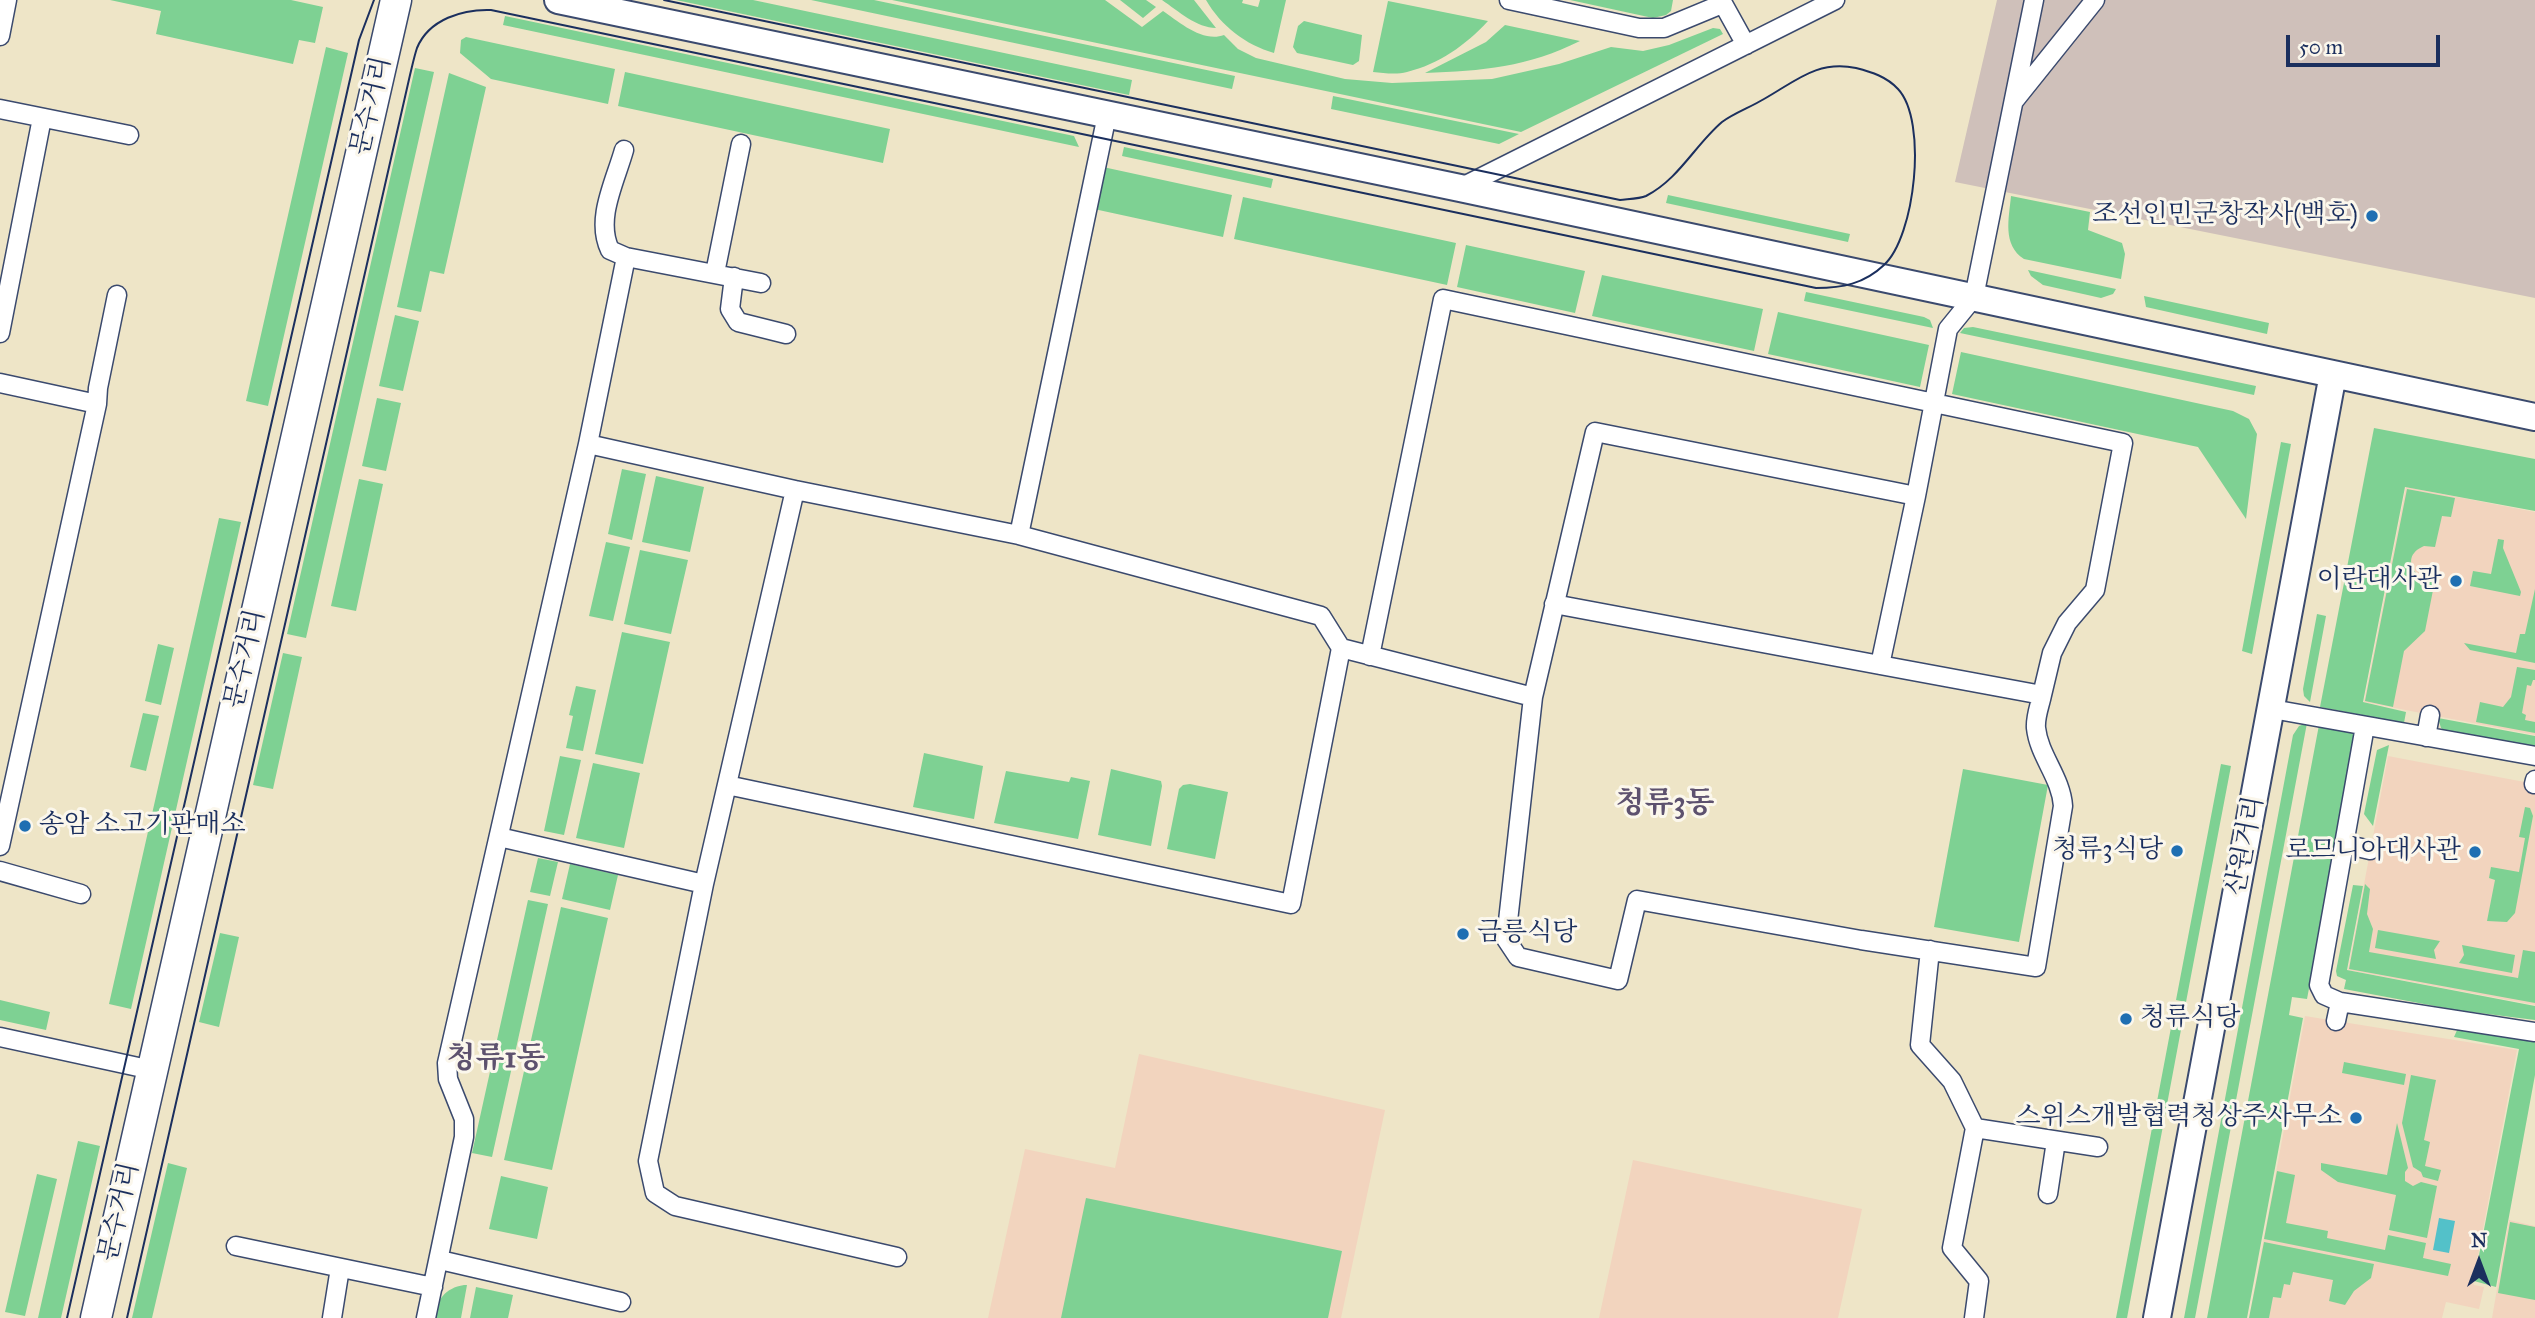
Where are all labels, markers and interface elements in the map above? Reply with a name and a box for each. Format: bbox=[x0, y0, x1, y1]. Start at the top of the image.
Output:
scale bar bbox=[2290, 21, 2444, 65]
text: 50 m bbox=[2299, 34, 2343, 60]
street label: 문수거리 bbox=[346, 54, 398, 158]
place label: 조선인민군창작사(백호) bbox=[2092, 200, 2358, 232]
marker: 조선인민군창작사(백호) bbox=[2364, 208, 2380, 224]
place label: 이란대사관 bbox=[2316, 565, 2442, 597]
marker: 이란대사관 bbox=[2448, 573, 2464, 589]
street label: 문수거리 bbox=[220, 607, 272, 711]
district label: 청류3동 bbox=[1616, 787, 1714, 823]
street label: 산원거리 bbox=[2221, 794, 2271, 898]
place label: 송암 소고기판매소 bbox=[39, 810, 246, 842]
marker: 송암 소고기판매소 bbox=[17, 818, 33, 834]
place label: 청류3식당 bbox=[2052, 835, 2163, 867]
place label: 로므니아대사관 bbox=[2285, 836, 2461, 868]
marker: 청류3식당 bbox=[2169, 843, 2185, 859]
marker: 로므니아대사관 bbox=[2467, 844, 2483, 860]
place label: 금릉식당 bbox=[1477, 918, 1577, 950]
marker: 금릉식당 bbox=[1455, 926, 1471, 942]
place label: 청류식당 bbox=[2140, 1003, 2240, 1035]
marker: 청류식당 bbox=[2118, 1011, 2134, 1027]
district label: 청류1동 bbox=[447, 1042, 545, 1078]
place label: 스위스개발협력청상주사무소 bbox=[2015, 1102, 2342, 1134]
marker: 스위스개발협력청상주사무소 bbox=[2348, 1110, 2364, 1126]
street label: 문수거리 bbox=[94, 1160, 146, 1264]
north arrow bbox=[2444, 1227, 2514, 1297]
text: N bbox=[2471, 1229, 2487, 1252]

